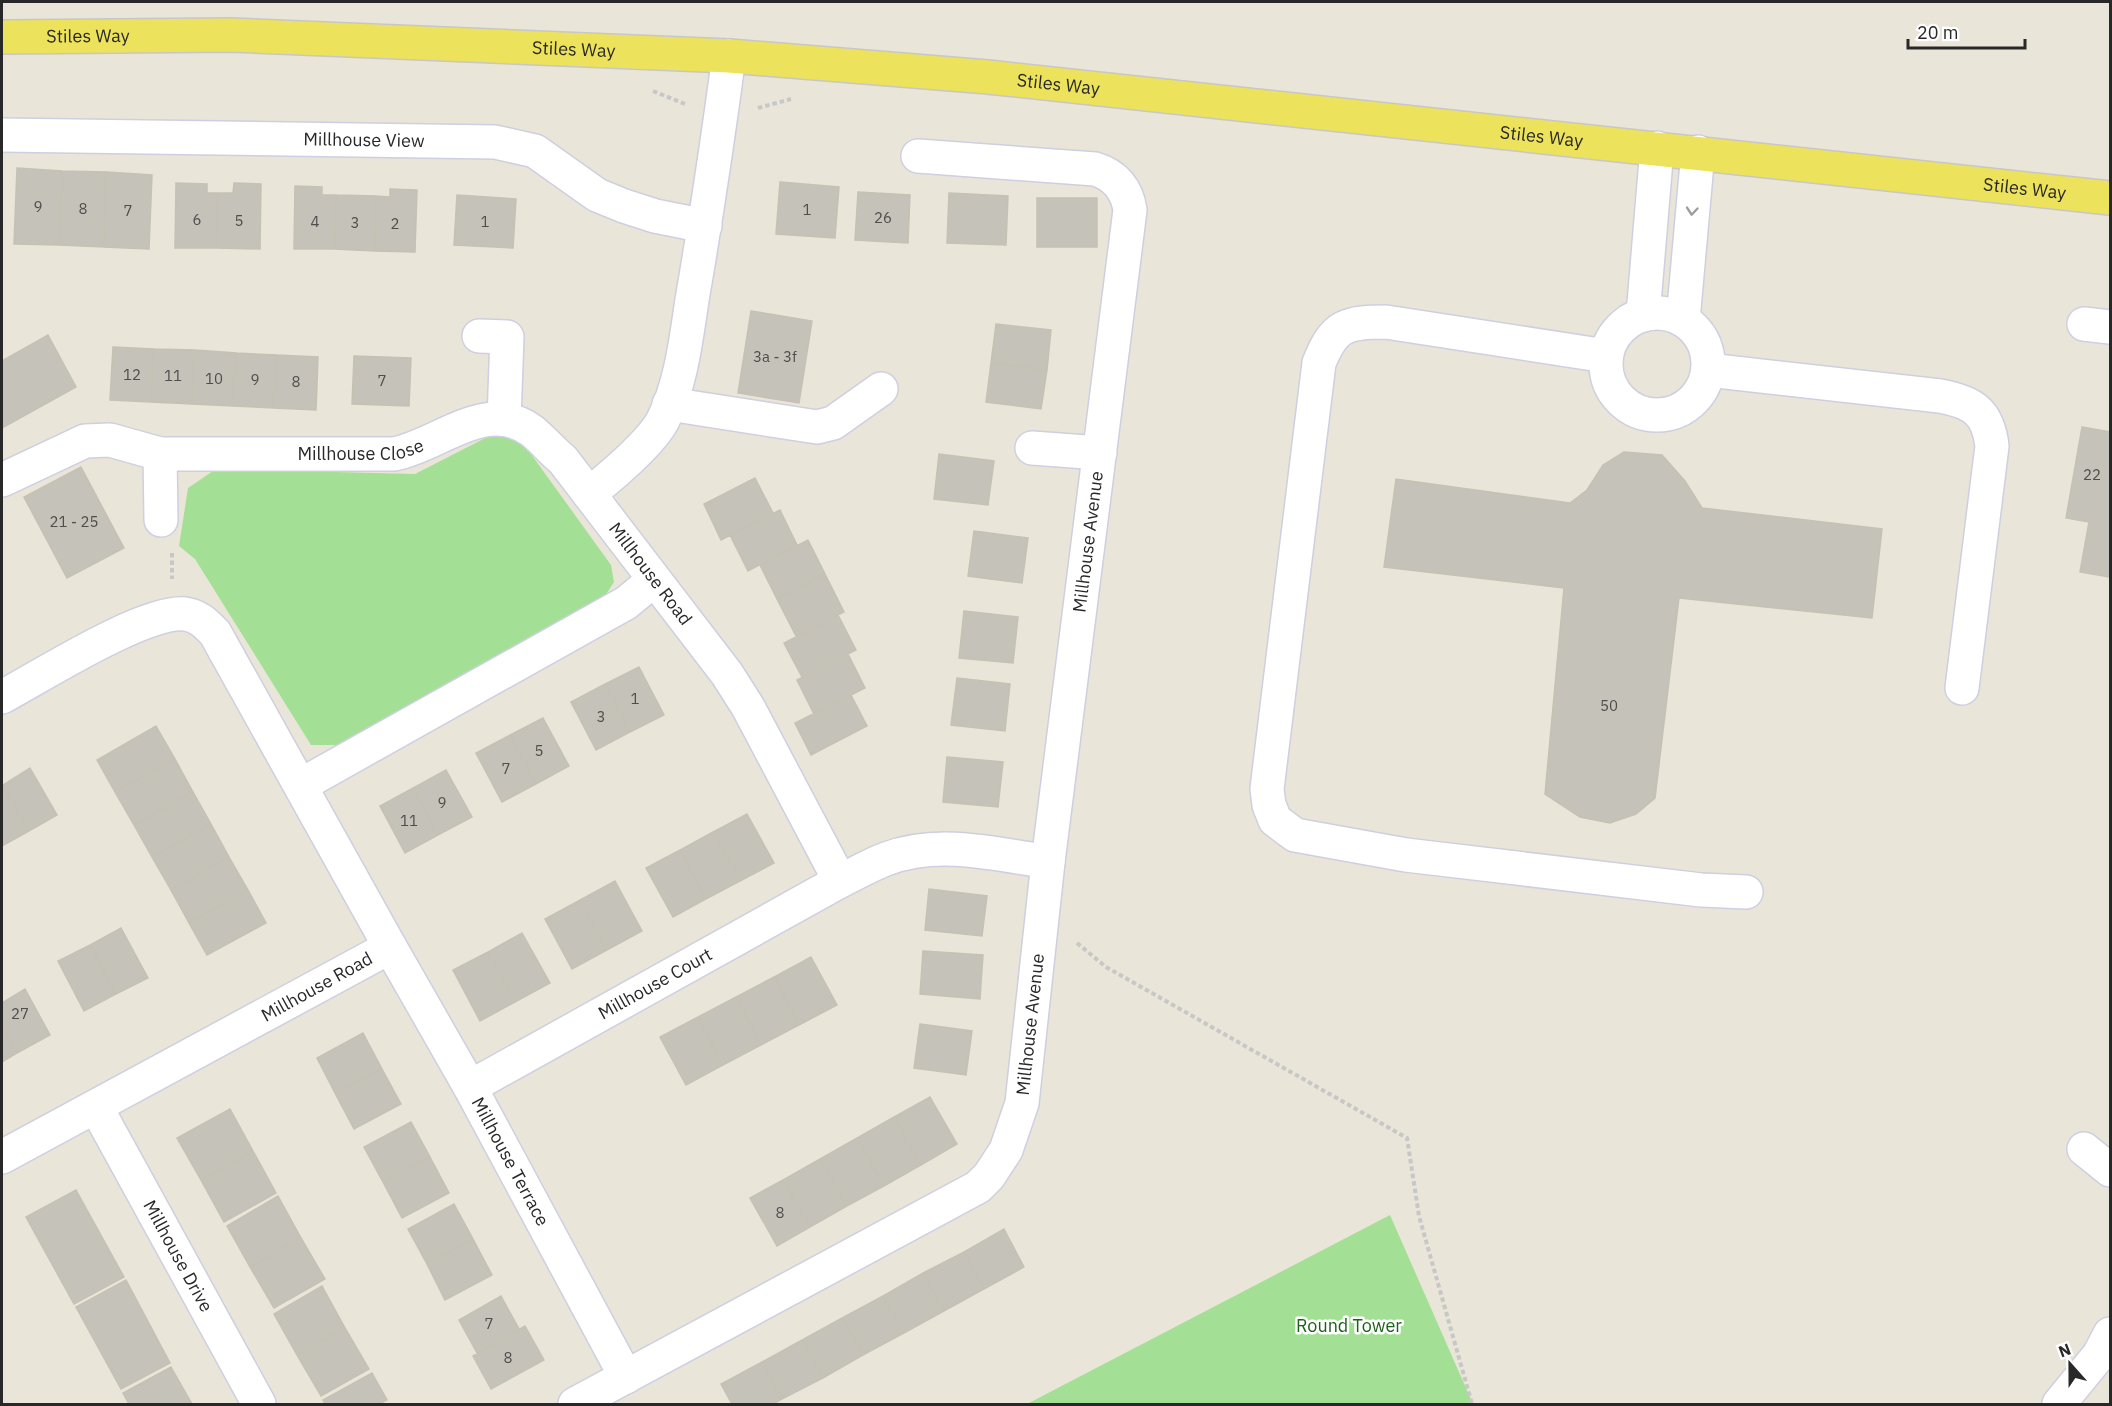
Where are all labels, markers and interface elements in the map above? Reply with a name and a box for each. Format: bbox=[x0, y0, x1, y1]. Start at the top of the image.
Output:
scale bar bbox=[1908, 12, 2025, 50]
text: 20 m bbox=[1917, 21, 1959, 44]
street label: Stiles Way bbox=[46, 24, 130, 48]
street label: Stiles Way bbox=[532, 36, 616, 62]
street label: Stiles Way bbox=[1016, 68, 1101, 100]
street label: Stiles Way bbox=[1499, 120, 1584, 152]
street label: Millhouse View bbox=[303, 127, 425, 152]
street label: Stiles Way bbox=[1982, 172, 2067, 204]
house number: 9 bbox=[33, 197, 43, 216]
house number: 8 bbox=[78, 199, 88, 218]
house number: 1 bbox=[802, 200, 812, 219]
house number: 7 bbox=[123, 201, 133, 220]
one-way arrow bbox=[1686, 206, 1699, 215]
house number: 26 bbox=[874, 208, 892, 227]
house number: 6 bbox=[192, 210, 202, 229]
house number: 5 bbox=[234, 211, 244, 230]
house number: 4 bbox=[310, 212, 320, 231]
house number: 1 bbox=[480, 212, 490, 231]
house number: 3 bbox=[350, 213, 360, 232]
house number: 2 bbox=[390, 214, 400, 233]
house number: 3a - 3f bbox=[753, 347, 797, 366]
house number: 12 bbox=[123, 365, 141, 384]
house number: 11 bbox=[164, 366, 182, 385]
house number: 10 bbox=[205, 369, 223, 388]
house number: 9 bbox=[250, 370, 260, 389]
house number: 7 bbox=[377, 371, 387, 390]
house number: 8 bbox=[291, 372, 301, 391]
street label: Millhouse Close bbox=[297, 433, 427, 465]
house number: 22 bbox=[2083, 465, 2101, 484]
street label: Millhouse Avenue bbox=[1067, 470, 1108, 614]
house number: 21 - 25 bbox=[49, 512, 99, 531]
street label: Millhouse Road bbox=[604, 517, 697, 630]
house number: 1 bbox=[630, 689, 640, 708]
house number: 50 bbox=[1600, 696, 1618, 715]
house number: 3 bbox=[596, 707, 606, 726]
house number: 5 bbox=[534, 741, 544, 760]
house number: 7 bbox=[501, 759, 511, 778]
house number: 9 bbox=[437, 793, 447, 812]
house number: 11 bbox=[400, 811, 418, 830]
street label: Millhouse Court bbox=[594, 943, 716, 1024]
street label: Millhouse Road bbox=[257, 947, 376, 1027]
street label: Millhouse Avenue bbox=[1011, 952, 1049, 1096]
house number: 27 bbox=[11, 1004, 29, 1023]
street label: Millhouse Terrace bbox=[467, 1093, 555, 1230]
street label: Millhouse Drive bbox=[138, 1196, 218, 1316]
house number: 8 bbox=[775, 1203, 785, 1222]
house number: 7 bbox=[484, 1314, 494, 1333]
park label: Round Tower bbox=[1296, 1314, 1402, 1337]
north arrow bbox=[2040, 1334, 2100, 1394]
text: N bbox=[2056, 1339, 2074, 1361]
house number: 8 bbox=[503, 1348, 513, 1367]

